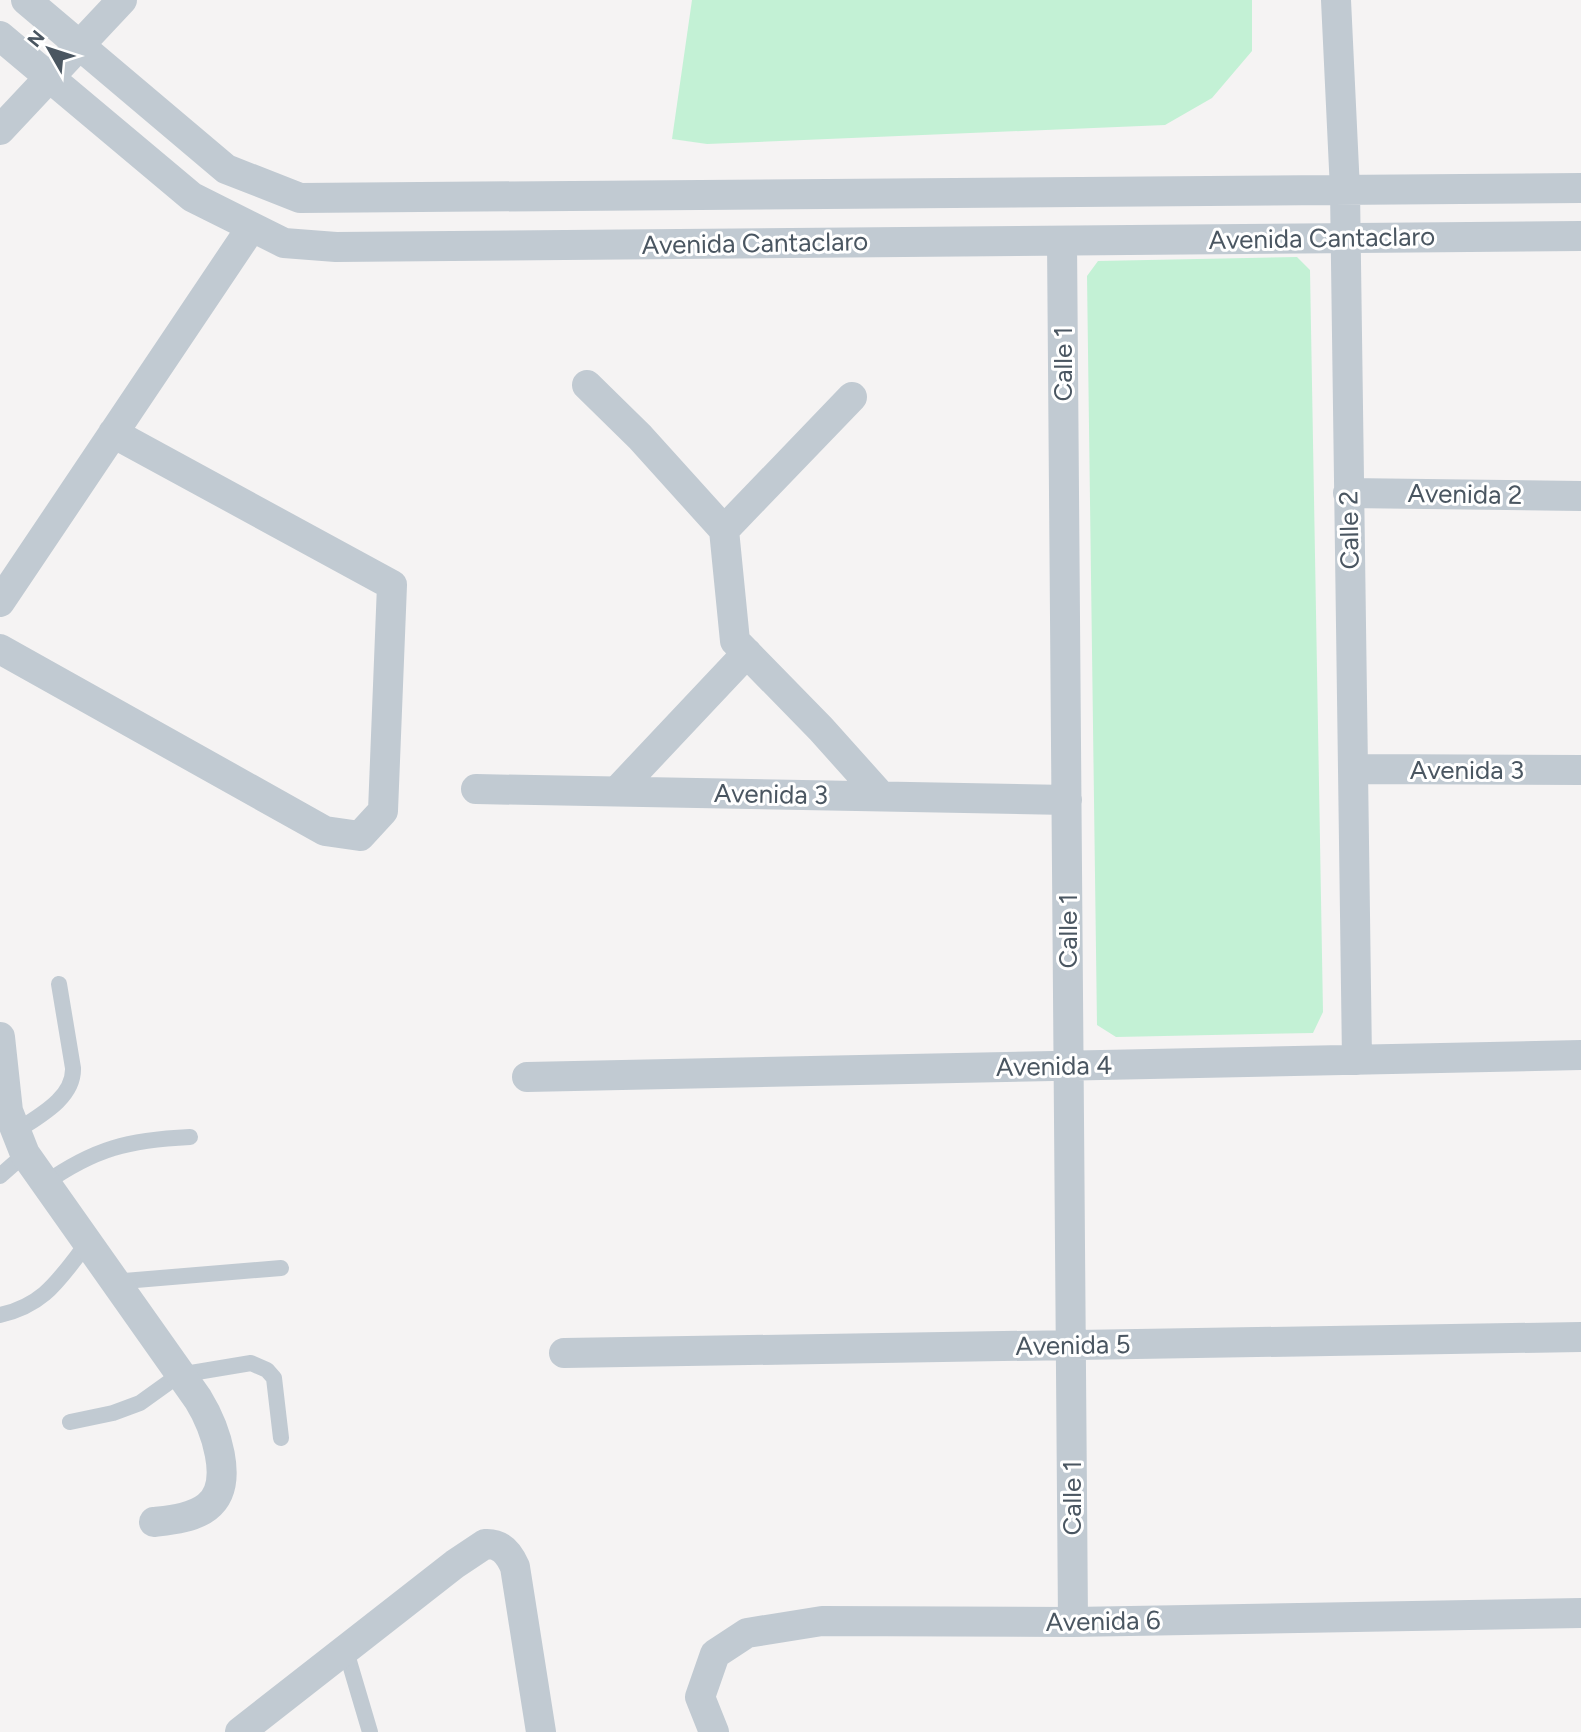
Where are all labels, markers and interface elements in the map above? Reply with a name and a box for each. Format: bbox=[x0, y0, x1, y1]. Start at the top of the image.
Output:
north arrow bbox=[14, 14, 84, 84]
text: N bbox=[23, 26, 50, 52]
street label: Avenida Cantaclaro bbox=[1208, 220, 1436, 256]
street label: Avenida Cantaclaro bbox=[641, 225, 869, 261]
street label: Calle 1 bbox=[1047, 327, 1079, 401]
street label: Avenida 2 bbox=[1407, 477, 1523, 511]
street label: Calle 2 bbox=[1332, 490, 1366, 570]
street label: Avenida 3 bbox=[1410, 754, 1524, 786]
street label: Avenida 3 bbox=[714, 777, 828, 811]
street label: Calle 1 bbox=[1052, 894, 1084, 968]
street label: Avenida 4 bbox=[996, 1049, 1112, 1083]
street label: Avenida 5 bbox=[1015, 1328, 1131, 1362]
street label: Calle 1 bbox=[1056, 1461, 1088, 1535]
street label: Avenida 6 bbox=[1045, 1604, 1161, 1638]

